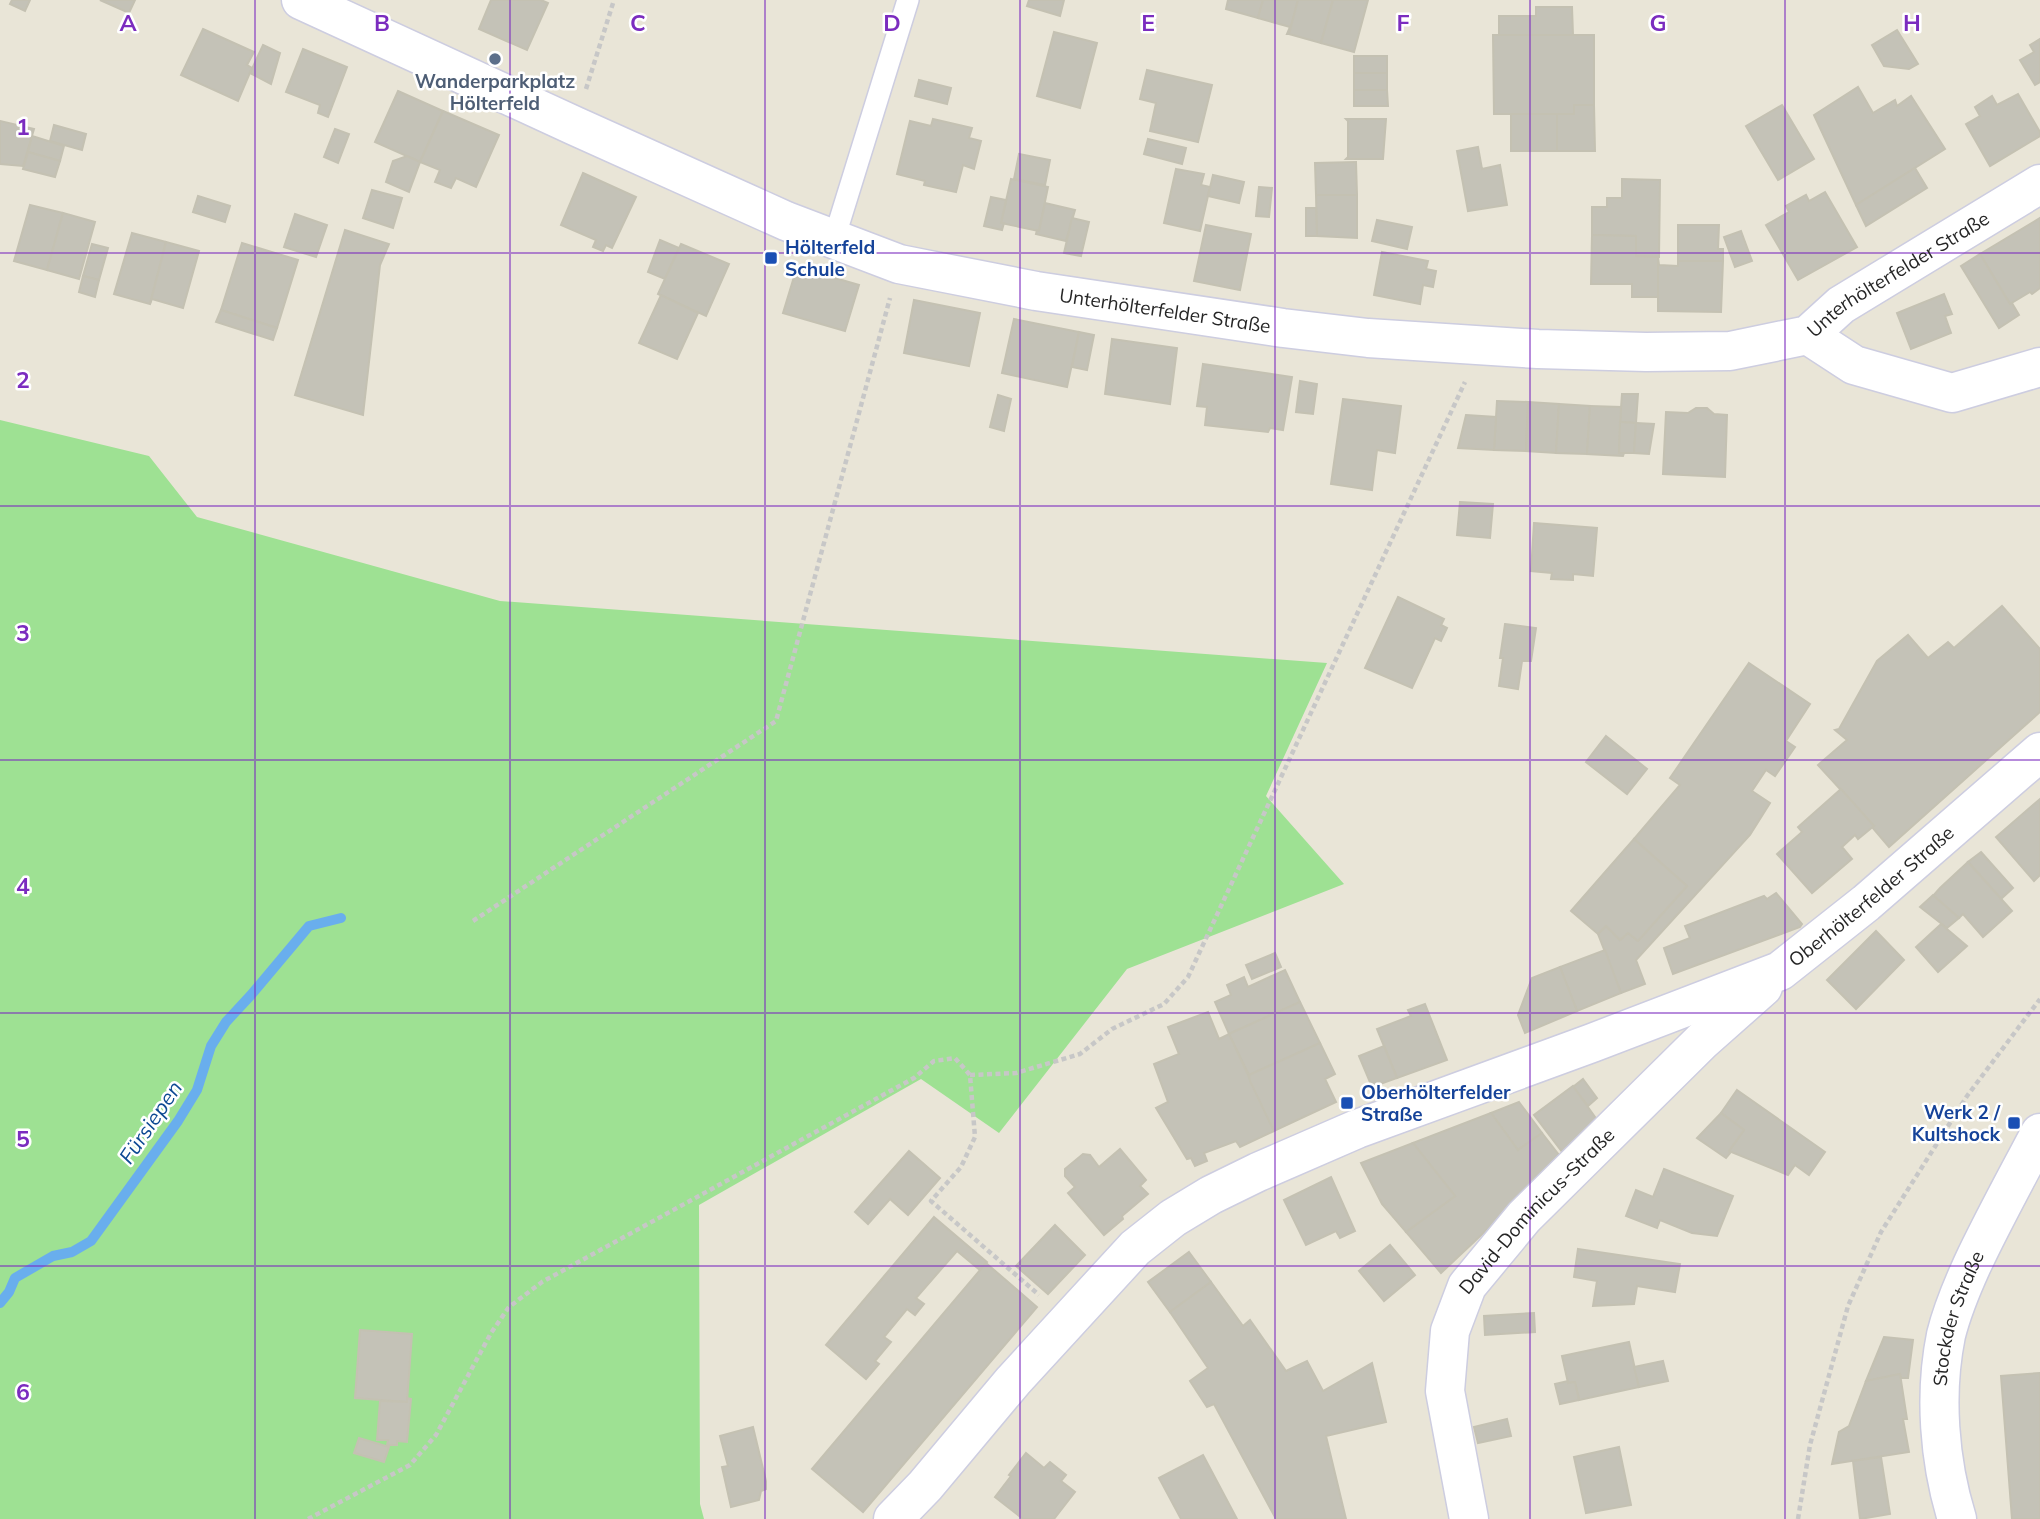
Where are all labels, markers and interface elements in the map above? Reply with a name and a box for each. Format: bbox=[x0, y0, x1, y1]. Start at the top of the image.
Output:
text: A bbox=[119, 8, 137, 37]
text: B bbox=[374, 8, 390, 37]
text: C bbox=[630, 8, 646, 37]
text: D bbox=[883, 8, 901, 37]
text: E bbox=[1141, 8, 1155, 37]
text: F bbox=[1396, 8, 1410, 37]
text: G bbox=[1649, 8, 1667, 37]
text: H bbox=[1903, 8, 1921, 37]
marker: Wanderparkplatz Hölterfeld bbox=[487, 51, 503, 67]
place label: Wanderparkplatz Hölterfeld bbox=[415, 69, 575, 115]
text: 1 bbox=[16, 112, 30, 141]
street label: Unterhölterfelder Straße bbox=[1802, 206, 1994, 342]
place label: Hölterfeld Schule bbox=[785, 235, 875, 281]
marker: Hölterfeld Schule bbox=[763, 250, 779, 266]
street label: Unterhölterfelder Straße bbox=[1058, 283, 1272, 338]
text: 2 bbox=[16, 365, 30, 394]
text: 3 bbox=[16, 618, 30, 647]
street label: Oberhölterfelder Straße bbox=[1783, 820, 1959, 972]
text: 4 bbox=[16, 871, 30, 900]
water label: Fürsiepen bbox=[113, 1076, 187, 1168]
place label: Oberhölterfelder Straße bbox=[1361, 1080, 1511, 1126]
marker: Oberhölterfelder Straße bbox=[1339, 1095, 1355, 1111]
place label: Werk 2 / Kultshock bbox=[1912, 1100, 2001, 1146]
marker: Werk 2 / Kultshock bbox=[2006, 1115, 2022, 1131]
street label: David-Dominicus-Straße bbox=[1453, 1123, 1619, 1299]
text: 5 bbox=[16, 1124, 30, 1153]
street label: Stockder Straße bbox=[1928, 1247, 1989, 1387]
text: 6 bbox=[16, 1377, 30, 1406]

